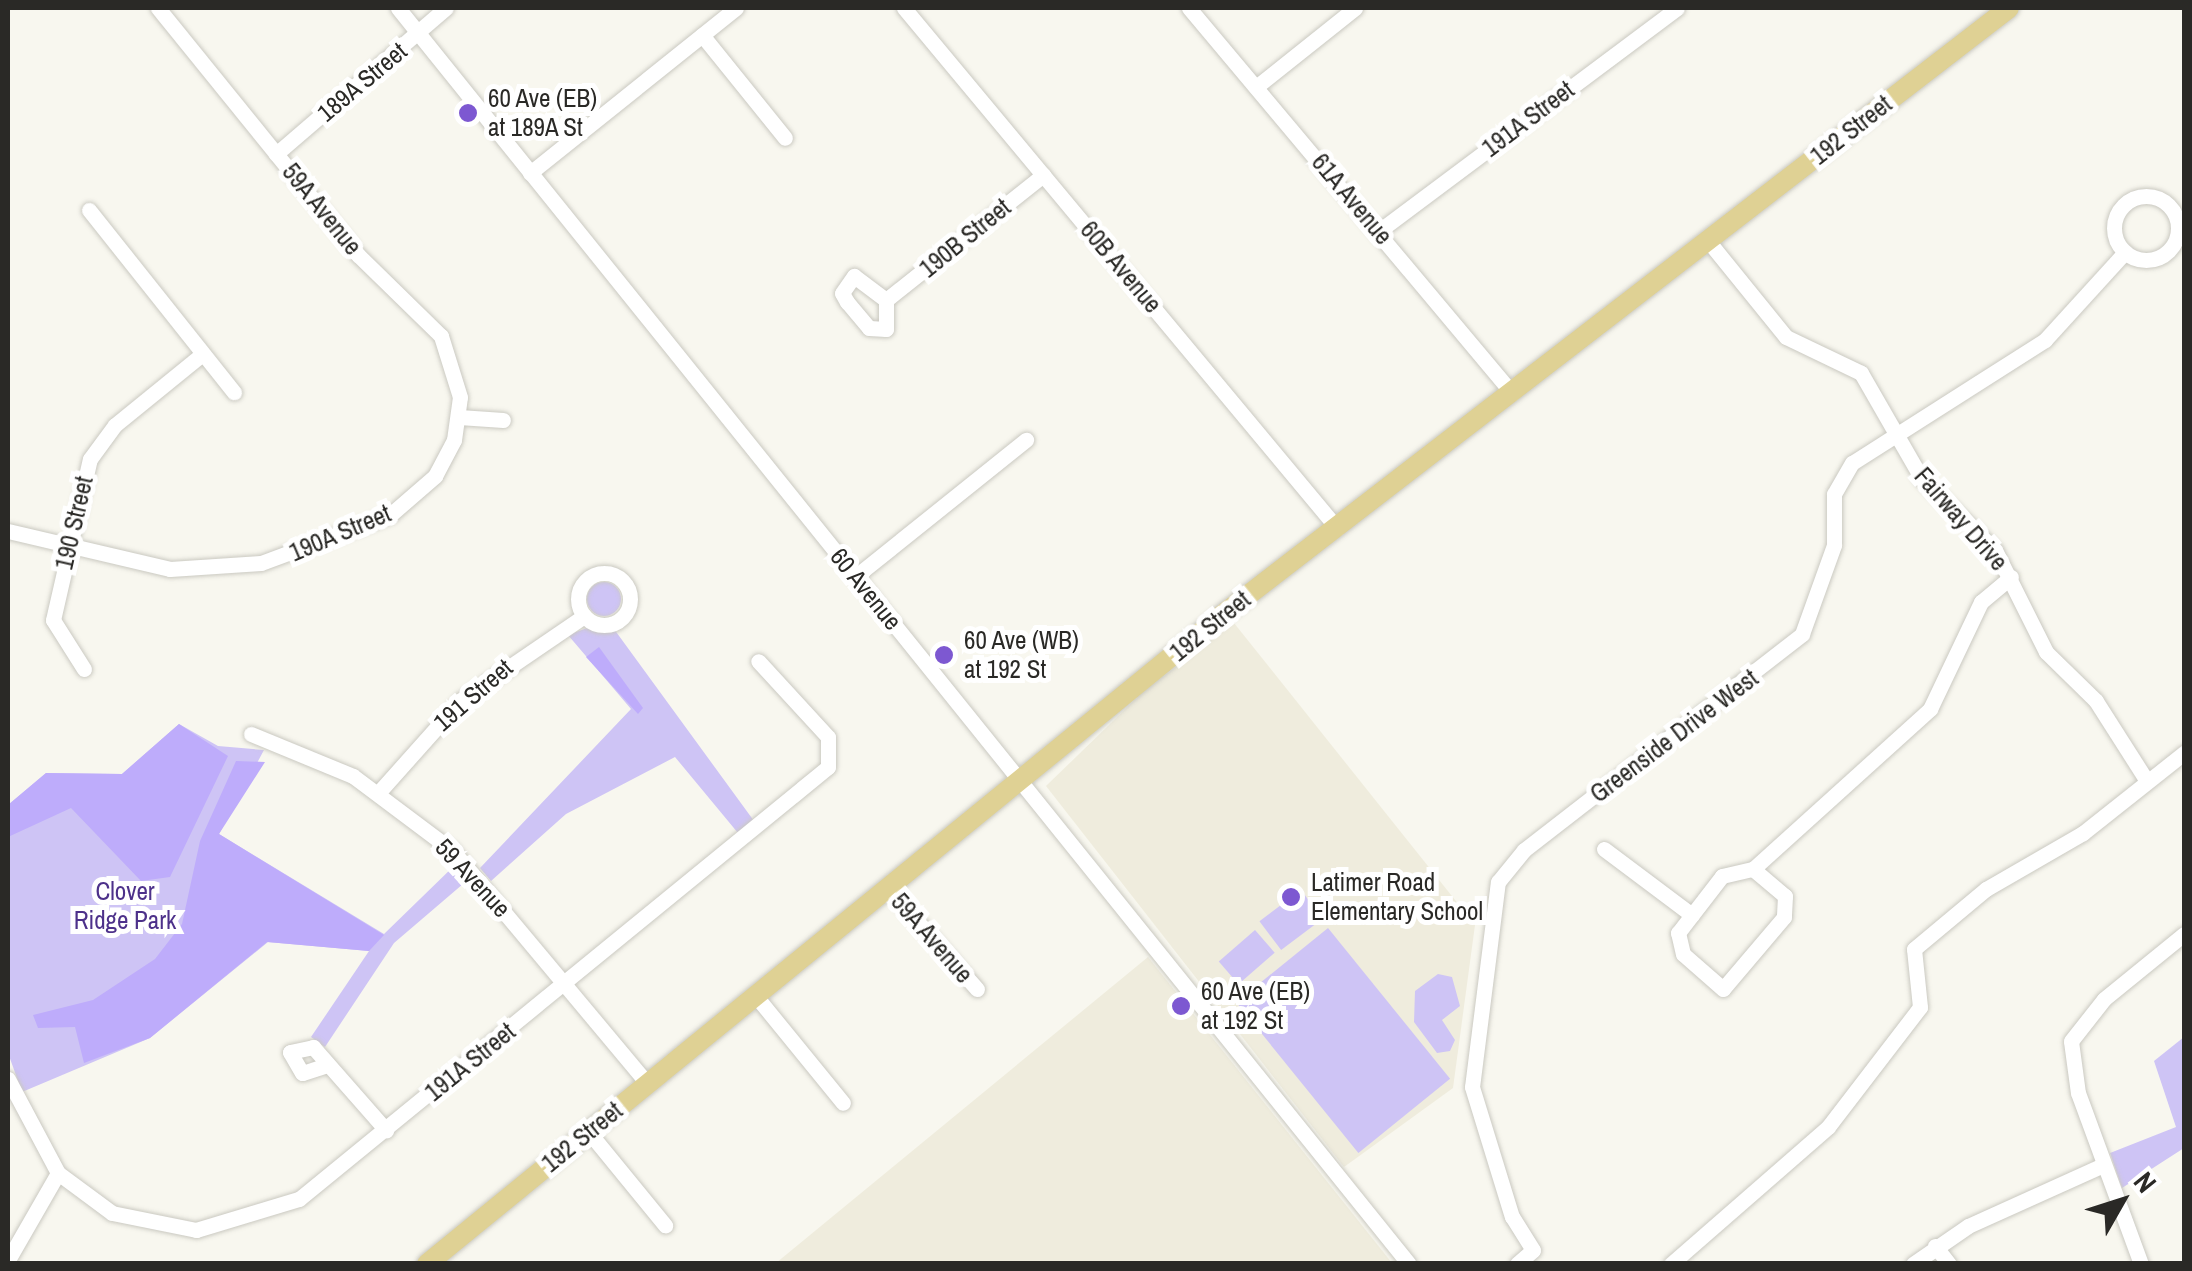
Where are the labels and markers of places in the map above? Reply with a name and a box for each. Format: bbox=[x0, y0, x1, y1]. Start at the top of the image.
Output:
place label: 60 Ave (EB) at 189A St bbox=[488, 84, 598, 143]
marker: 60 Ave (EB) at 189A St bbox=[457, 102, 479, 124]
place label: 60 Ave (WB) at 192 St bbox=[964, 626, 1080, 685]
marker: 60 Ave (WB) at 192 St bbox=[933, 644, 955, 666]
place label: Latimer Road Elementary School bbox=[1311, 868, 1483, 927]
marker: Latimer Road Elementary School bbox=[1280, 886, 1302, 908]
place label: 60 Ave (EB) at 192 St bbox=[1201, 977, 1311, 1036]
marker: 60 Ave (EB) at 192 St bbox=[1170, 995, 1192, 1017]

